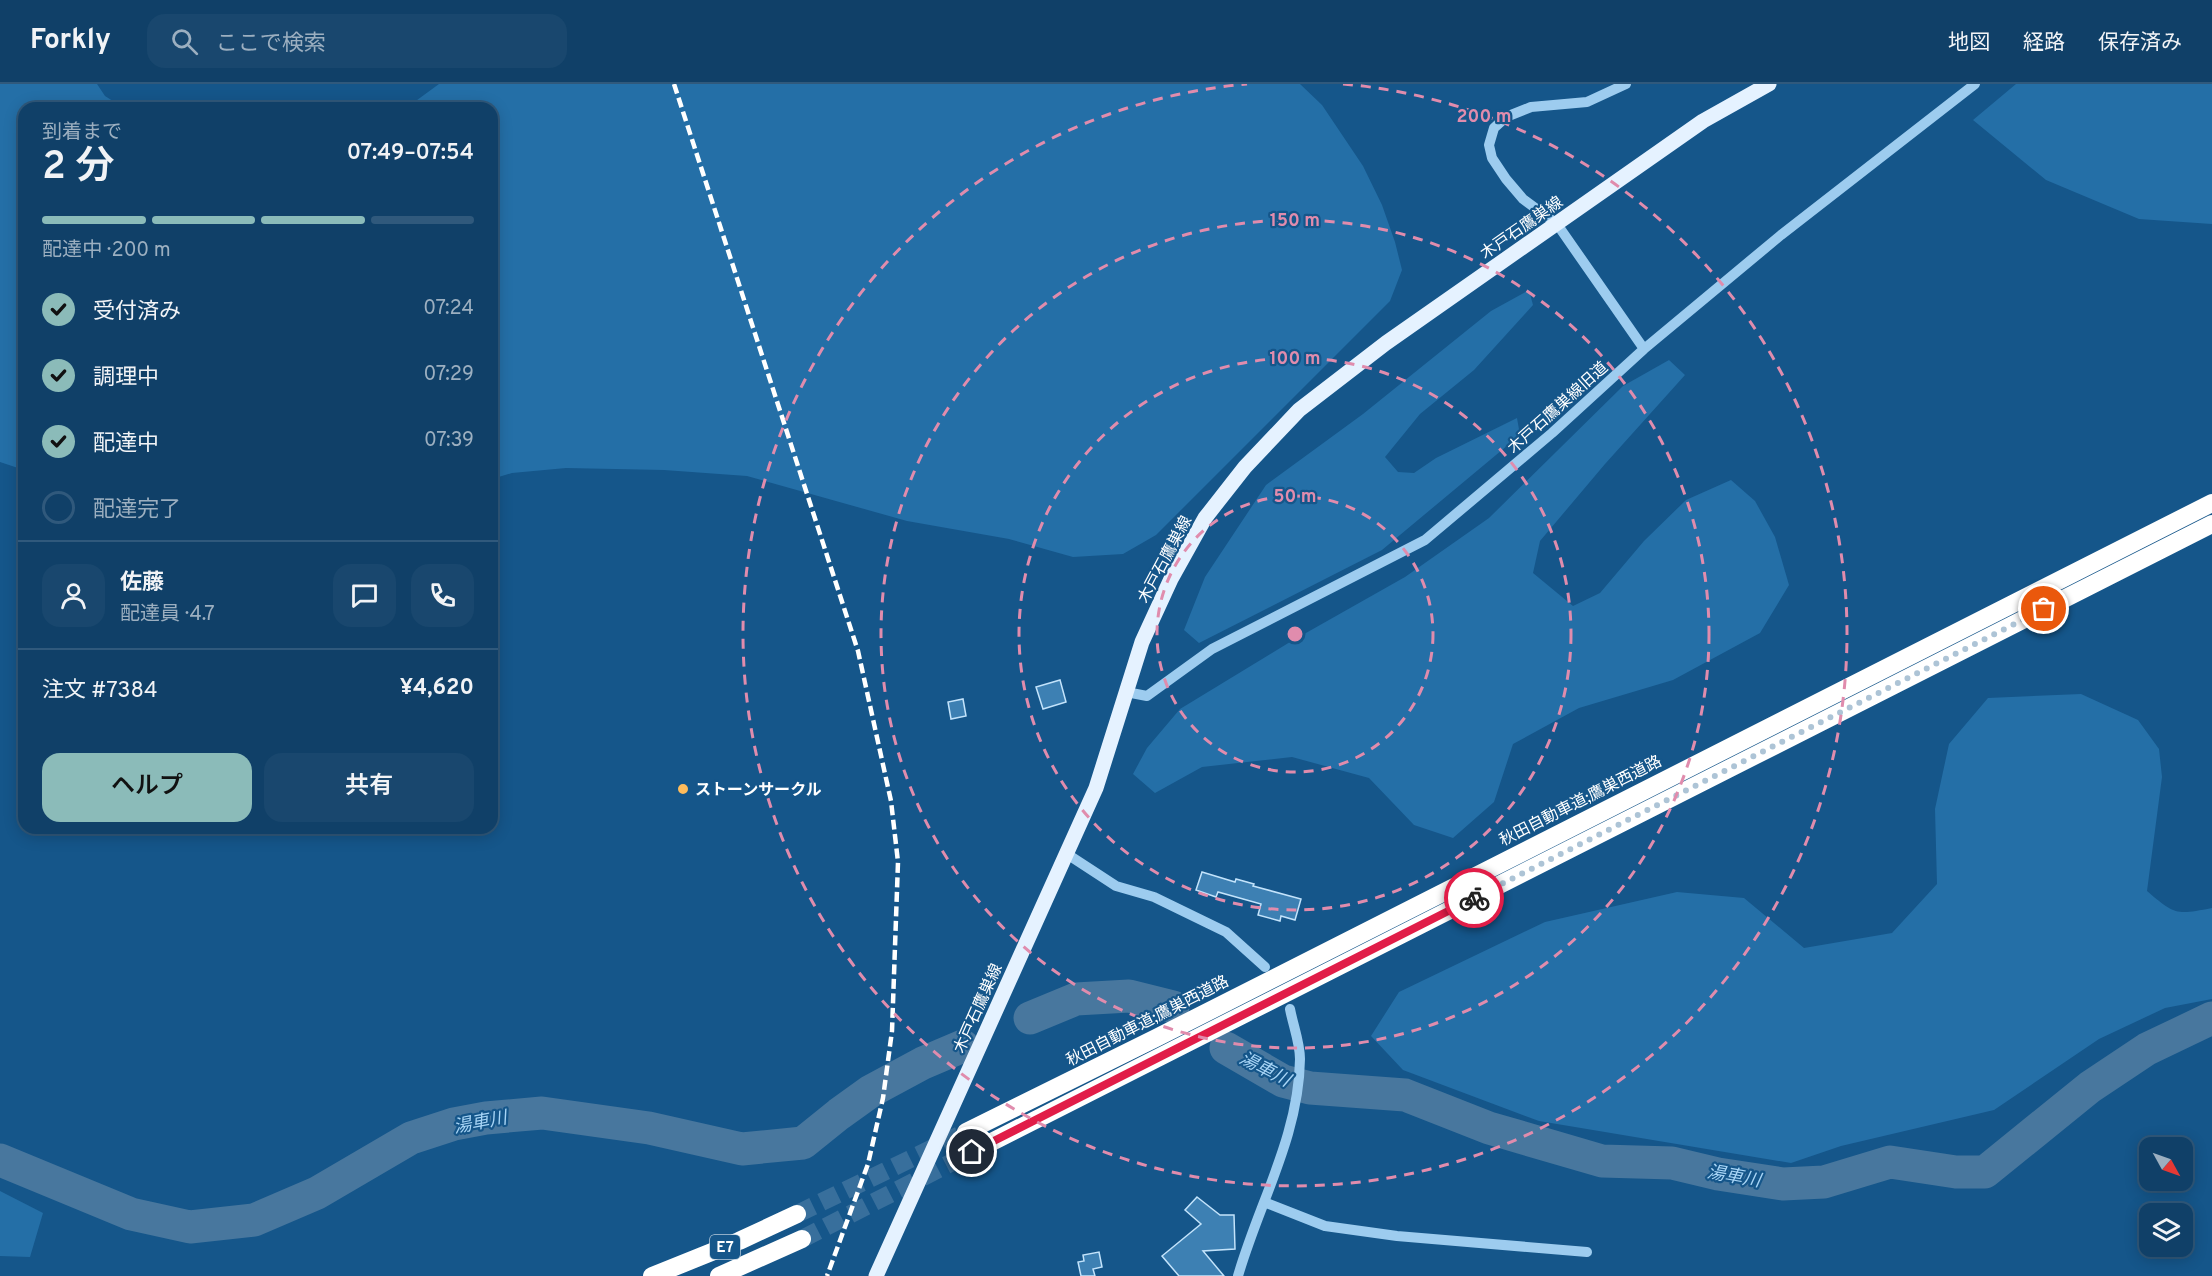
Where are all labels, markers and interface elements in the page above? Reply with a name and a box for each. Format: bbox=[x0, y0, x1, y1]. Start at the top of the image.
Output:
search box bbox=[147, 14, 567, 68]
text: Forkly bbox=[30, 23, 111, 59]
icon: search bbox=[168, 25, 201, 58]
text: 地図 bbox=[1948, 30, 1990, 57]
text: 経路 bbox=[2023, 30, 2065, 57]
text: 保存済み bbox=[2098, 30, 2182, 57]
text: ここで検索 bbox=[216, 31, 326, 58]
text: 200 m bbox=[1456, 106, 1512, 129]
text: 到着まで bbox=[42, 120, 122, 146]
text: 07:49–07:54 bbox=[347, 140, 474, 167]
text: 2 分 bbox=[42, 144, 114, 193]
street label: 木戸石鷹巣線 bbox=[1477, 193, 1567, 264]
text: 150 m bbox=[1270, 210, 1320, 233]
text: 配達中 · 200 m bbox=[42, 238, 171, 264]
icon: check bbox=[42, 293, 75, 326]
text: 07:24 bbox=[423, 296, 474, 322]
text: 受付済み bbox=[93, 299, 181, 326]
text: 100 m bbox=[1269, 348, 1321, 371]
street label: 木戸石鷹巣線旧道 bbox=[1504, 358, 1613, 459]
icon: check bbox=[42, 359, 75, 392]
text: 07:29 bbox=[423, 362, 474, 388]
text: 調理中 bbox=[93, 365, 159, 392]
icon: check bbox=[42, 425, 75, 458]
text: 07:39 bbox=[424, 428, 474, 454]
text: 配達中 bbox=[93, 431, 159, 458]
text: 50 m bbox=[1273, 486, 1317, 509]
text: 配達完了 bbox=[93, 497, 181, 524]
street label: 木戸石鷹巣線 bbox=[1134, 513, 1197, 607]
button: person bbox=[42, 564, 105, 627]
button: chat bbox=[333, 564, 396, 627]
button: phone bbox=[411, 564, 474, 627]
text: 佐藤 bbox=[120, 570, 164, 597]
pin bbox=[2018, 583, 2069, 634]
icon: bag bbox=[2027, 592, 2060, 625]
text: 配達員 · 4.7 bbox=[120, 602, 215, 628]
centre of rings bbox=[1285, 624, 1305, 644]
text: ¥4,620 bbox=[400, 675, 474, 702]
text: 注文 #7384 bbox=[42, 678, 158, 705]
street label: 秋田自動車道;鷹巣西道路 bbox=[1496, 752, 1665, 851]
button: ヘルプ bbox=[42, 753, 252, 822]
button: 共有 bbox=[264, 753, 474, 822]
place label: ストーンサークル bbox=[695, 781, 822, 801]
marker: ストーンサークル bbox=[676, 782, 690, 796]
courier bbox=[1444, 868, 1504, 928]
icon: bike bbox=[1458, 882, 1491, 915]
street label: 木戸石鷹巣線 bbox=[950, 961, 1007, 1057]
street label: 秋田自動車道;鷹巣西道路 bbox=[1063, 972, 1232, 1071]
water label: 湯車川 bbox=[1235, 1048, 1295, 1094]
water label: 湯車川 bbox=[452, 1107, 511, 1140]
pin bbox=[946, 1126, 997, 1177]
icon: home bbox=[955, 1135, 988, 1168]
north arrow bbox=[2139, 1137, 2193, 1191]
map controls bbox=[2139, 1137, 2193, 1257]
water label: 湯車川 bbox=[1705, 1161, 1764, 1194]
button: layers bbox=[2139, 1203, 2193, 1257]
road number: E7 bbox=[710, 1235, 740, 1259]

